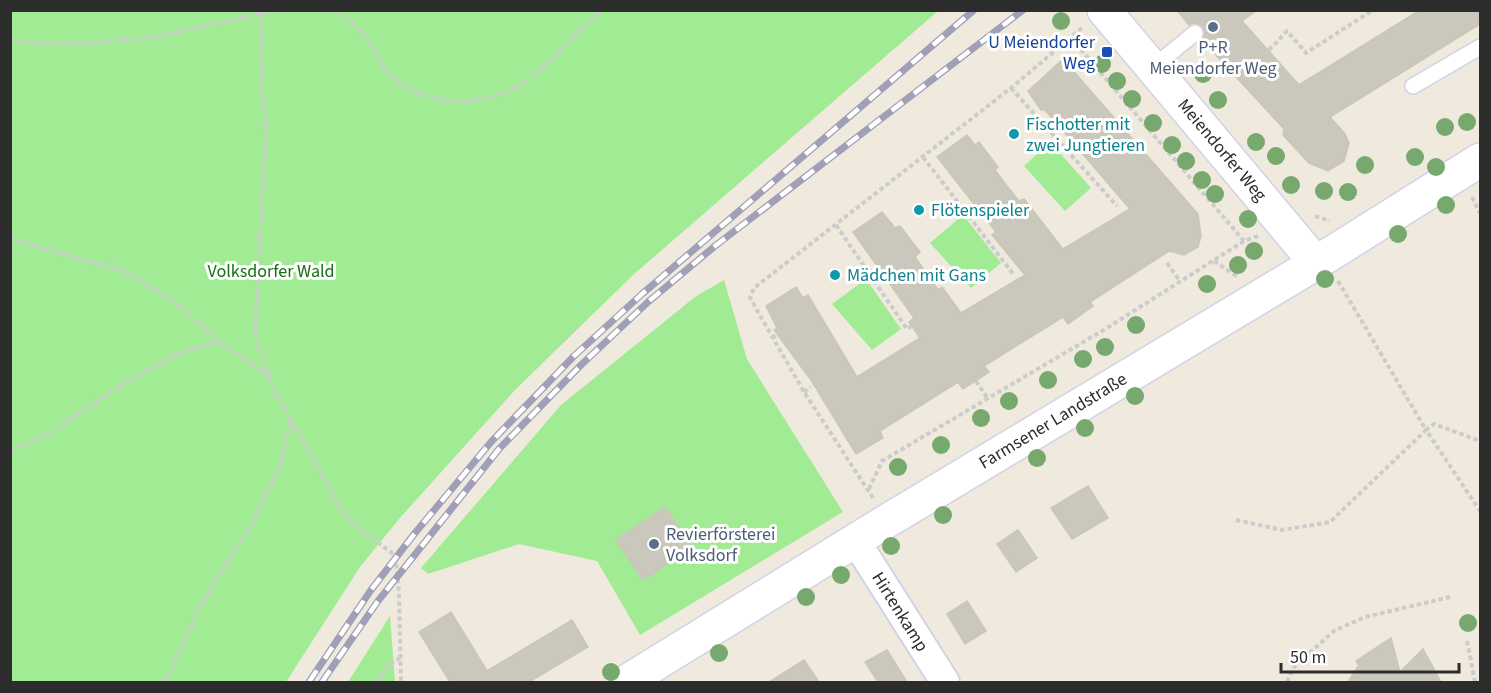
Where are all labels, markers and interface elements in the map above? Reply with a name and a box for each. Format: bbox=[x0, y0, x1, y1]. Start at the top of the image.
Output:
marker: P+R Meiendorfer Weg bbox=[1206, 20, 1220, 34]
place label: U Meiendorfer Weg bbox=[988, 30, 1096, 76]
place label: P+R Meiendorfer Weg bbox=[1149, 35, 1277, 81]
marker: U Meiendorfer Weg bbox=[1100, 45, 1114, 59]
street label: Meiendorfer Weg bbox=[1172, 93, 1272, 207]
place label: Fischotter mit zwei Jungtieren bbox=[1026, 112, 1145, 158]
marker: Fischotter mit zwei Jungtieren bbox=[1007, 127, 1021, 141]
place label: Flötenspieler bbox=[931, 198, 1030, 223]
marker: Flötenspieler bbox=[912, 203, 926, 217]
park label: Volksdorfer Wald bbox=[207, 259, 335, 284]
place label: Mädchen mit Gans bbox=[847, 263, 986, 288]
marker: Mädchen mit Gans bbox=[828, 268, 842, 282]
street label: Farmsener Landstraße bbox=[974, 367, 1132, 475]
place label: Revierförsterei Volksdorf bbox=[666, 522, 775, 568]
marker: Revierförsterei Volksdorf bbox=[647, 537, 661, 551]
street label: Hirtenkamp bbox=[866, 567, 934, 657]
scale bar bbox=[1281, 636, 1460, 674]
text: 50 m bbox=[1290, 645, 1326, 670]

